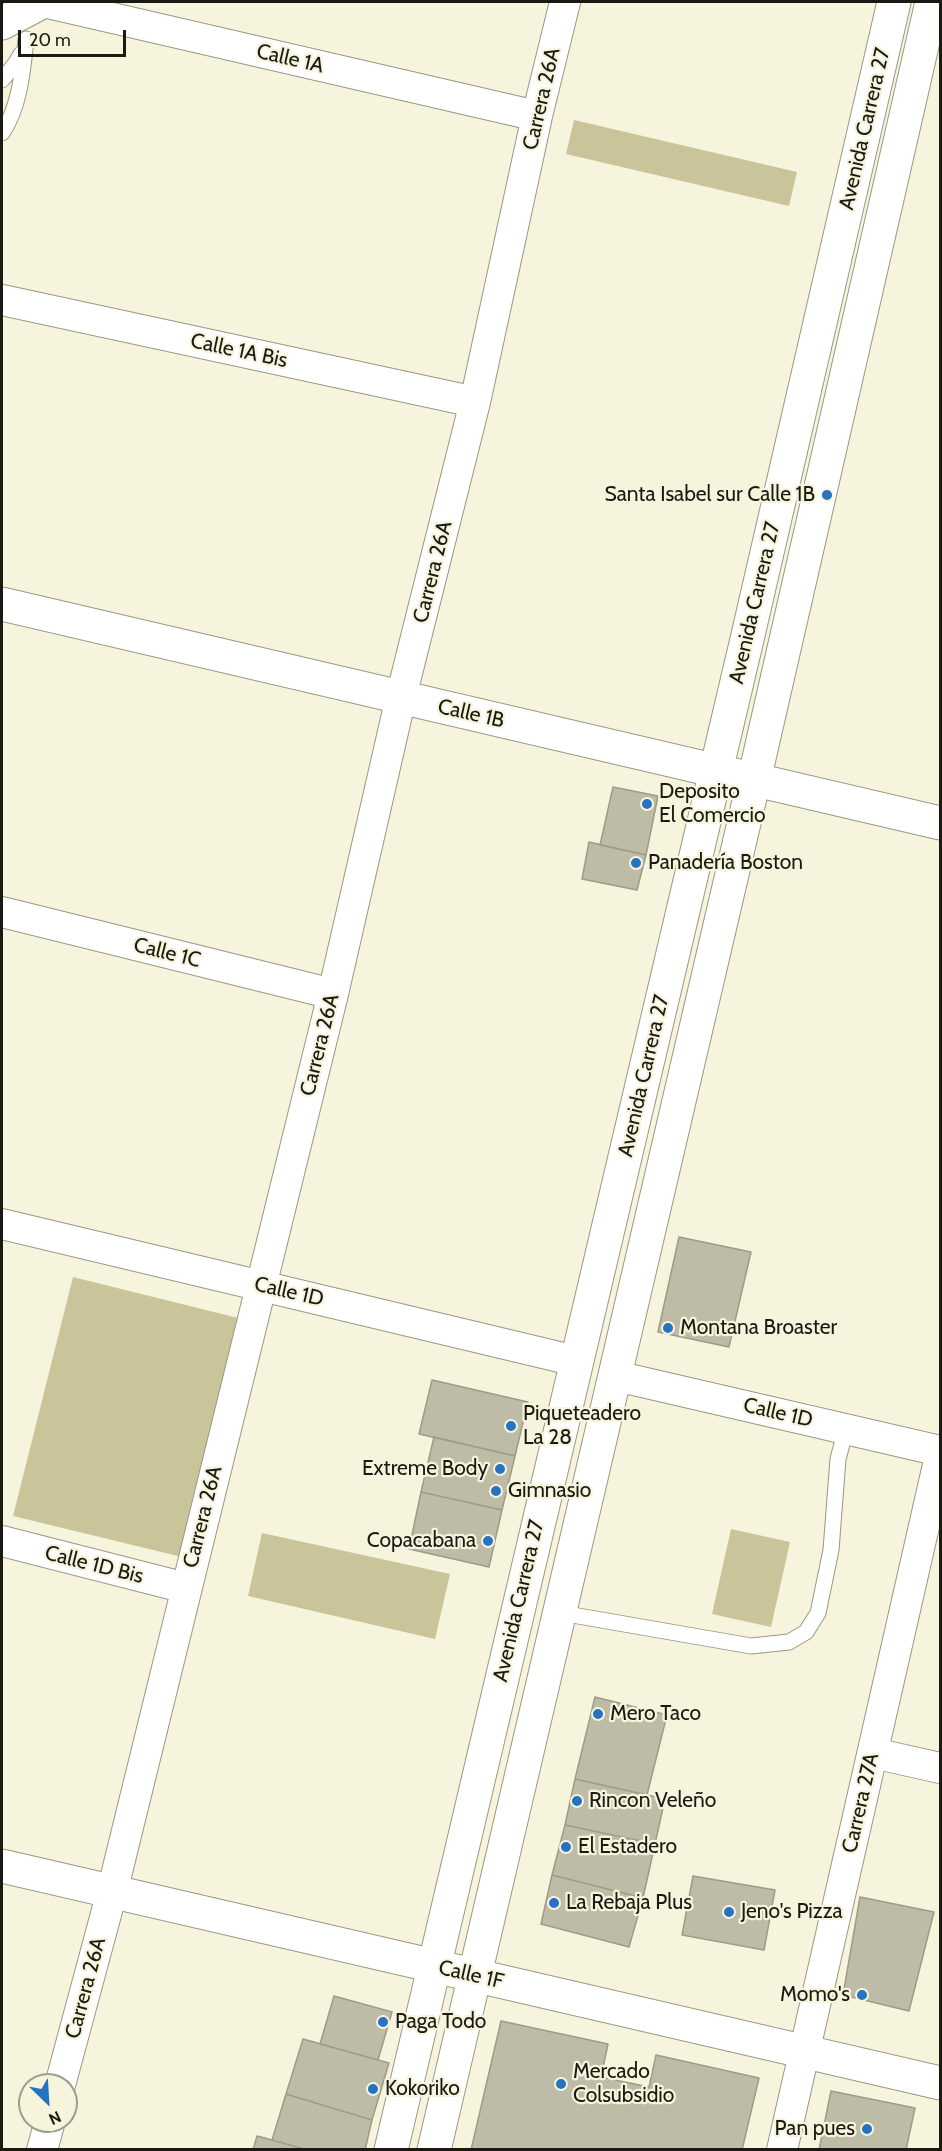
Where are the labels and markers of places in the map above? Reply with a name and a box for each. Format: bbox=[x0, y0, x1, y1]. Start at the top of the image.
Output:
place label: Santa Isabel sur Calle 1B bbox=[604, 482, 815, 508]
marker: Santa Isabel sur Calle 1B bbox=[820, 488, 834, 502]
place label: Deposito El Comercio bbox=[659, 779, 766, 829]
marker: Deposito El Comercio bbox=[640, 797, 654, 811]
place label: Panadería Boston bbox=[648, 850, 803, 876]
marker: Panadería Boston bbox=[629, 856, 643, 870]
place label: Montana Broaster bbox=[680, 1315, 837, 1341]
marker: Montana Broaster bbox=[661, 1321, 675, 1335]
place label: Piqueteadero La 28 bbox=[523, 1401, 641, 1451]
marker: Piqueteadero La 28 bbox=[504, 1419, 518, 1433]
place label: Extreme Body bbox=[362, 1456, 488, 1482]
marker: Extreme Body bbox=[493, 1462, 507, 1476]
place label: Gimnasio bbox=[508, 1478, 591, 1504]
marker: Gimnasio bbox=[489, 1484, 503, 1498]
place label: Copacabana bbox=[367, 1528, 476, 1554]
marker: Copacabana bbox=[481, 1534, 495, 1548]
place label: Mero Taco bbox=[610, 1701, 701, 1727]
marker: Mero Taco bbox=[591, 1707, 605, 1721]
place label: Rincon Veleño bbox=[589, 1788, 716, 1814]
marker: Rincon Veleño bbox=[570, 1794, 584, 1808]
place label: El Estadero bbox=[578, 1834, 677, 1860]
marker: El Estadero bbox=[559, 1840, 573, 1854]
place label: La Rebaja Plus bbox=[566, 1890, 692, 1916]
marker: La Rebaja Plus bbox=[547, 1896, 561, 1910]
place label: Jeno's Pizza bbox=[741, 1899, 843, 1925]
marker: Jeno's Pizza bbox=[722, 1905, 736, 1919]
place label: Momo's bbox=[780, 1982, 850, 2008]
marker: Momo's bbox=[855, 1988, 869, 2002]
place label: Paga Todo bbox=[395, 2009, 486, 2035]
marker: Paga Todo bbox=[376, 2015, 390, 2029]
place label: Mercado Colsubsidio bbox=[573, 2059, 674, 2109]
place label: Kokoriko bbox=[385, 2076, 460, 2102]
marker: Mercado Colsubsidio bbox=[554, 2077, 568, 2091]
marker: Kokoriko bbox=[366, 2082, 380, 2096]
place label: Pan pues bbox=[775, 2116, 855, 2142]
marker: Pan pues bbox=[860, 2122, 874, 2136]

